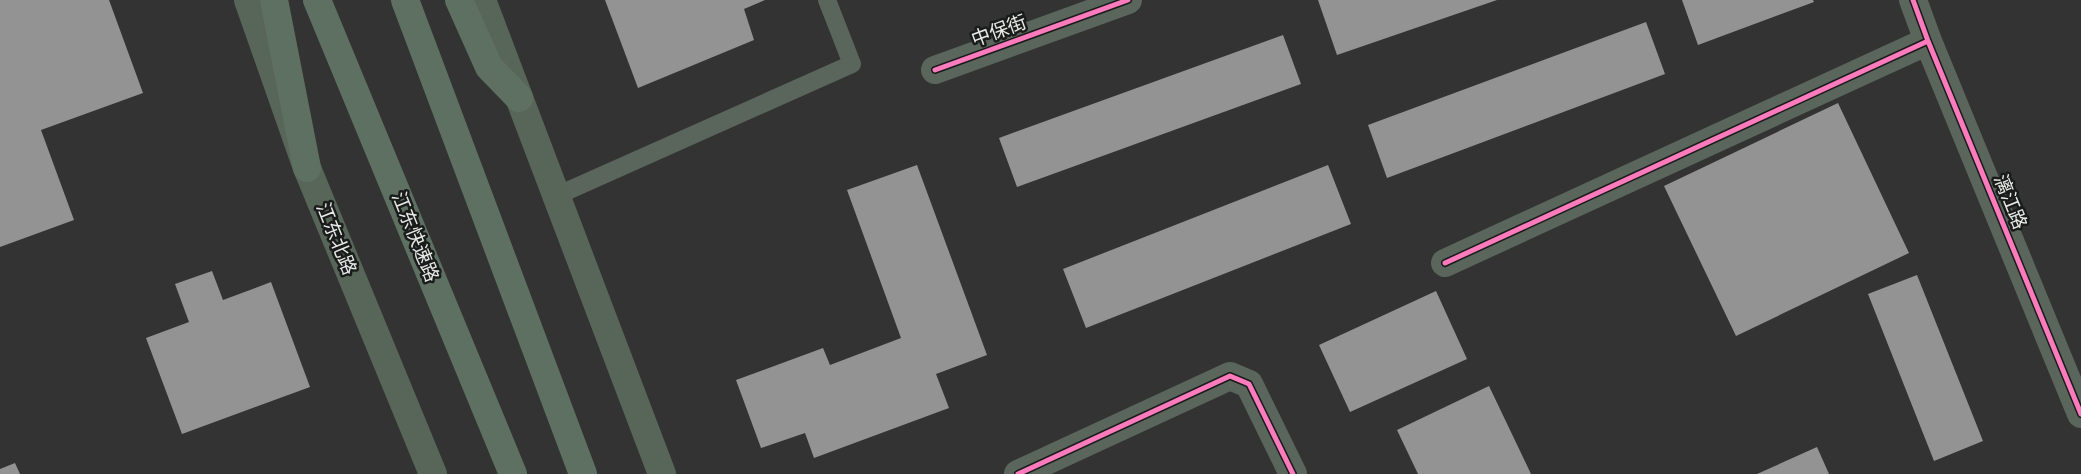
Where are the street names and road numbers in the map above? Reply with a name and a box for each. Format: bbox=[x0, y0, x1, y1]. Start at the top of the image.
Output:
street label: 中保街 bbox=[968, 11, 1030, 51]
street label: 漓江路 bbox=[1989, 171, 2031, 233]
street label: 江东快速路 bbox=[387, 189, 443, 285]
street label: 江东北路 bbox=[312, 200, 360, 278]

